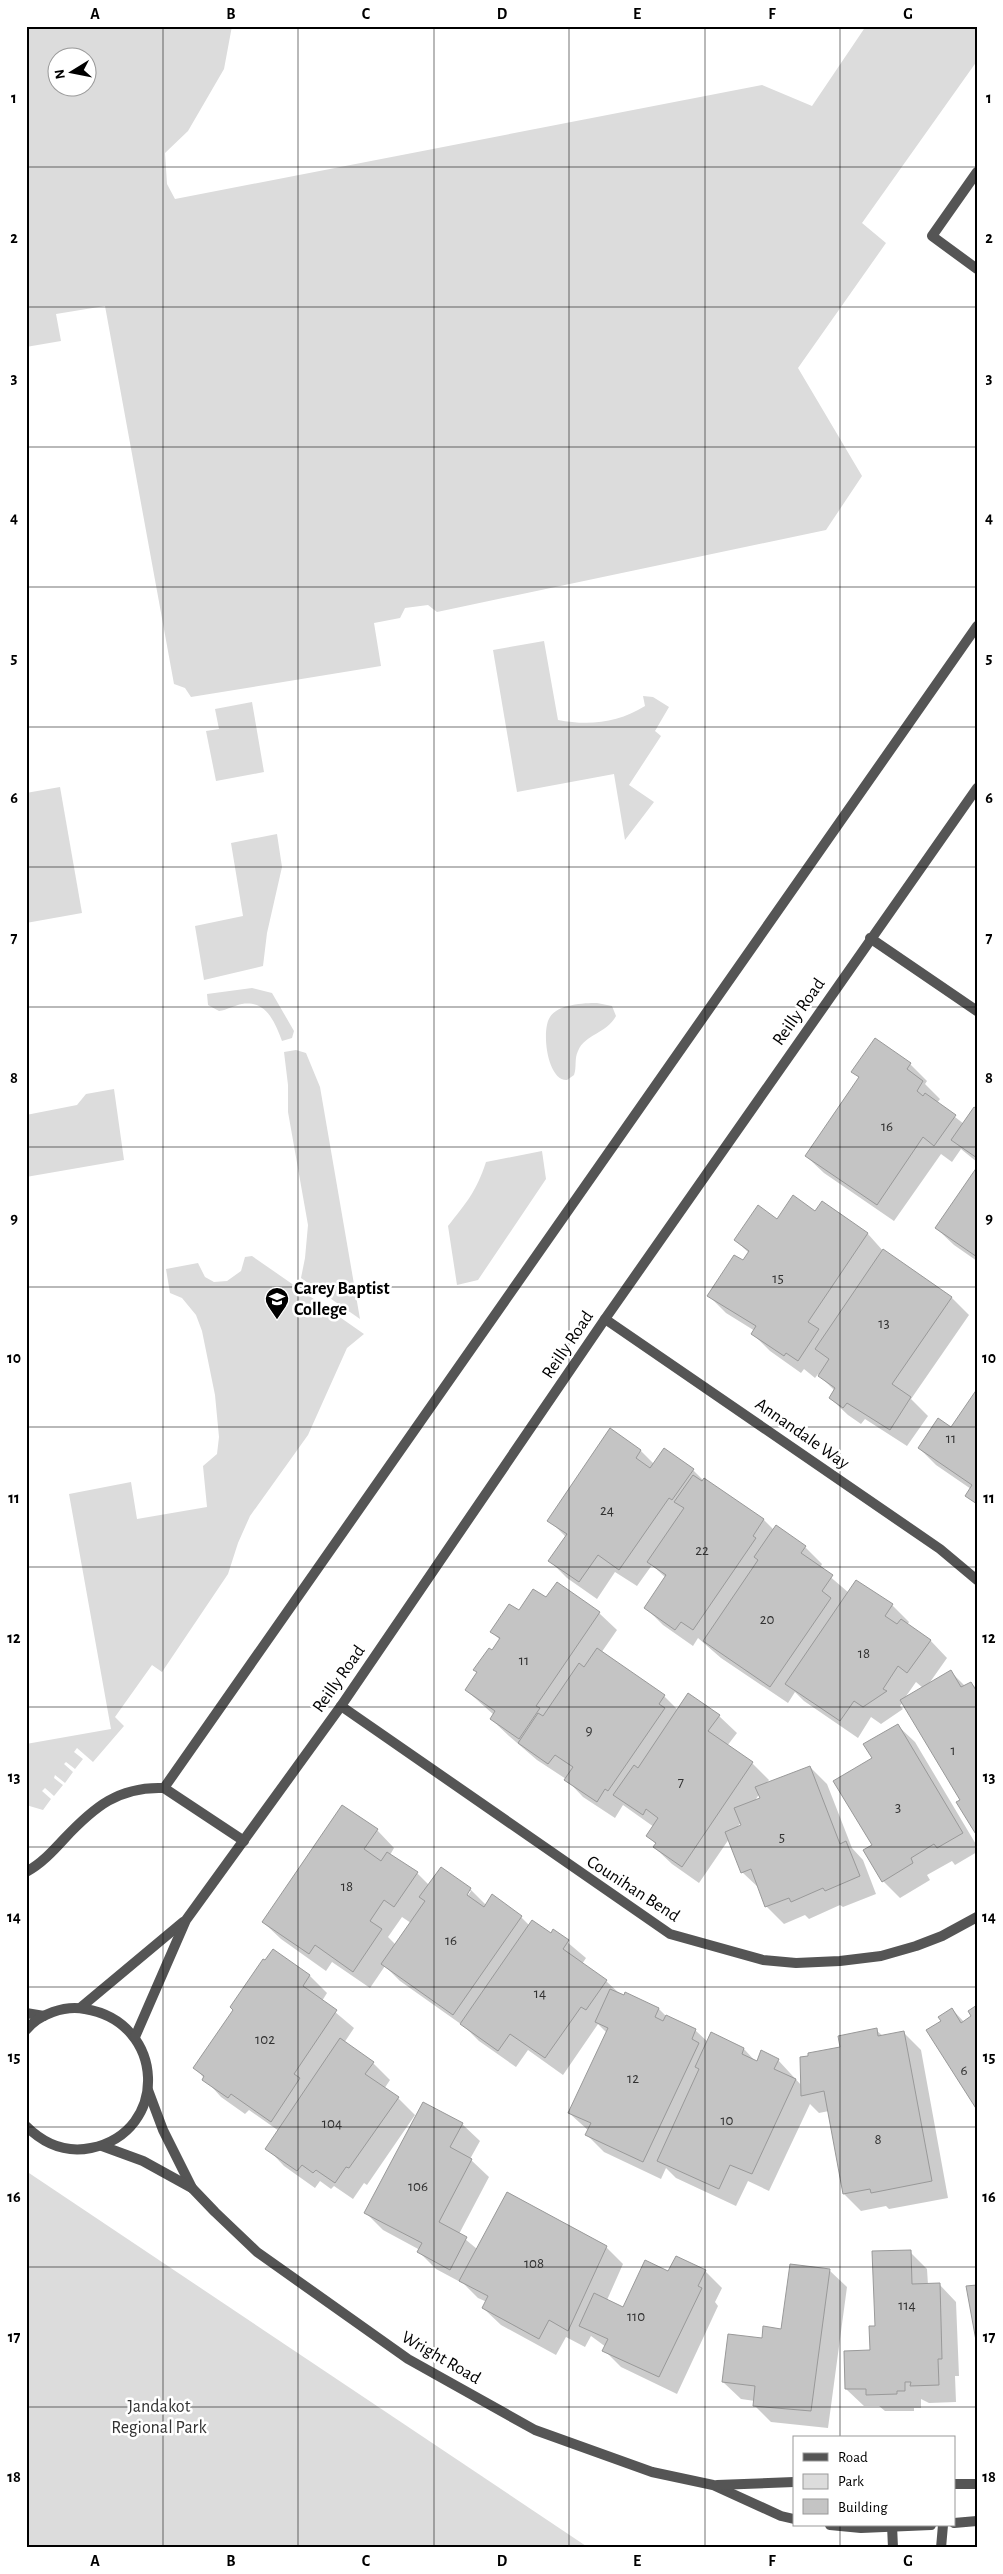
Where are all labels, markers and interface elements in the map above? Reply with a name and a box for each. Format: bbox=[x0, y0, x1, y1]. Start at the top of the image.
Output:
text: A bbox=[90, 6, 100, 22]
text: B bbox=[226, 6, 236, 22]
text: C bbox=[362, 6, 371, 22]
text: D bbox=[497, 6, 508, 22]
text: E bbox=[633, 6, 641, 22]
text: F bbox=[768, 6, 776, 22]
text: G bbox=[903, 6, 913, 22]
north arrow bbox=[48, 48, 98, 98]
text: N bbox=[52, 68, 68, 80]
text: 1 bbox=[11, 90, 17, 106]
text: 1 bbox=[986, 90, 992, 106]
text: 2 bbox=[10, 230, 18, 246]
text: 2 bbox=[985, 230, 993, 246]
text: 3 bbox=[11, 370, 18, 386]
text: 3 bbox=[986, 370, 993, 386]
text: 4 bbox=[10, 510, 18, 526]
text: 4 bbox=[985, 510, 993, 526]
text: 5 bbox=[11, 650, 18, 666]
text: 5 bbox=[986, 650, 993, 666]
text: 6 bbox=[10, 790, 18, 806]
text: 6 bbox=[985, 790, 993, 806]
text: 7 bbox=[11, 930, 18, 946]
text: 7 bbox=[986, 930, 993, 946]
street label: Reilly Road bbox=[769, 975, 829, 1049]
text: 8 bbox=[10, 1070, 18, 1086]
text: 8 bbox=[985, 1070, 993, 1086]
house number: 16 bbox=[881, 1119, 893, 1134]
text: 9 bbox=[10, 1210, 18, 1226]
text: 9 bbox=[985, 1210, 993, 1226]
house number: 15 bbox=[772, 1271, 784, 1286]
place label: Carey Baptist College bbox=[294, 1280, 390, 1319]
school or university icon: Carey Baptist College bbox=[264, 1286, 290, 1320]
street label: Reilly Road bbox=[539, 1308, 597, 1382]
house number: 13 bbox=[878, 1316, 890, 1331]
text: 10 bbox=[7, 1350, 21, 1366]
text: 10 bbox=[982, 1350, 996, 1366]
street label: Annandale Way bbox=[752, 1395, 853, 1473]
house number: 11 bbox=[946, 1431, 956, 1446]
text: 11 bbox=[8, 1490, 20, 1506]
text: 11 bbox=[983, 1490, 995, 1506]
house number: 24 bbox=[600, 1503, 614, 1518]
house number: 22 bbox=[695, 1543, 709, 1558]
house number: 20 bbox=[760, 1612, 774, 1627]
text: 12 bbox=[7, 1630, 21, 1646]
text: 12 bbox=[982, 1630, 996, 1646]
street label: Reilly Road bbox=[309, 1642, 369, 1716]
house number: 18 bbox=[858, 1646, 870, 1661]
house number: 11 bbox=[519, 1653, 529, 1668]
house number: 9 bbox=[585, 1723, 593, 1738]
house number: 1 bbox=[950, 1743, 956, 1758]
text: 13 bbox=[8, 1769, 20, 1785]
text: 13 bbox=[983, 1769, 995, 1785]
house number: 7 bbox=[678, 1775, 684, 1790]
house number: 3 bbox=[895, 1800, 901, 1815]
house number: 5 bbox=[779, 1830, 785, 1845]
street label: Counihan Bend bbox=[583, 1852, 683, 1926]
house number: 18 bbox=[341, 1879, 353, 1894]
text: 14 bbox=[7, 1909, 21, 1925]
text: 14 bbox=[982, 1909, 996, 1925]
house number: 16 bbox=[445, 1933, 457, 1948]
house number: 14 bbox=[534, 1986, 546, 2001]
house number: 102 bbox=[255, 2032, 275, 2047]
text: 15 bbox=[8, 2049, 20, 2065]
text: 15 bbox=[983, 2049, 995, 2065]
house number: 6 bbox=[960, 2063, 968, 2078]
house number: 12 bbox=[627, 2071, 639, 2086]
house number: 10 bbox=[720, 2113, 734, 2128]
house number: 104 bbox=[322, 2116, 342, 2131]
house number: 8 bbox=[874, 2132, 882, 2147]
house number: 106 bbox=[408, 2179, 428, 2194]
text: 16 bbox=[7, 2189, 21, 2205]
text: 16 bbox=[982, 2189, 996, 2205]
house number: 108 bbox=[524, 2256, 544, 2271]
house number: 114 bbox=[898, 2298, 916, 2313]
house number: 110 bbox=[627, 2309, 645, 2324]
street label: Wright Road bbox=[398, 2328, 484, 2388]
text: 17 bbox=[8, 2329, 20, 2345]
text: 17 bbox=[983, 2329, 995, 2345]
park label: Jandakot Regional Park bbox=[111, 2398, 207, 2437]
legend bbox=[793, 2436, 956, 2526]
text: Road bbox=[838, 2450, 868, 2465]
text: 18 bbox=[7, 2469, 21, 2485]
text: 18 bbox=[982, 2469, 996, 2485]
text: Park bbox=[838, 2474, 864, 2489]
text: Building bbox=[838, 2500, 888, 2515]
text: A bbox=[90, 2553, 100, 2569]
text: B bbox=[226, 2553, 236, 2569]
text: C bbox=[362, 2553, 371, 2569]
text: D bbox=[497, 2553, 508, 2569]
text: E bbox=[633, 2553, 641, 2569]
text: F bbox=[768, 2553, 776, 2569]
text: G bbox=[903, 2553, 913, 2569]

